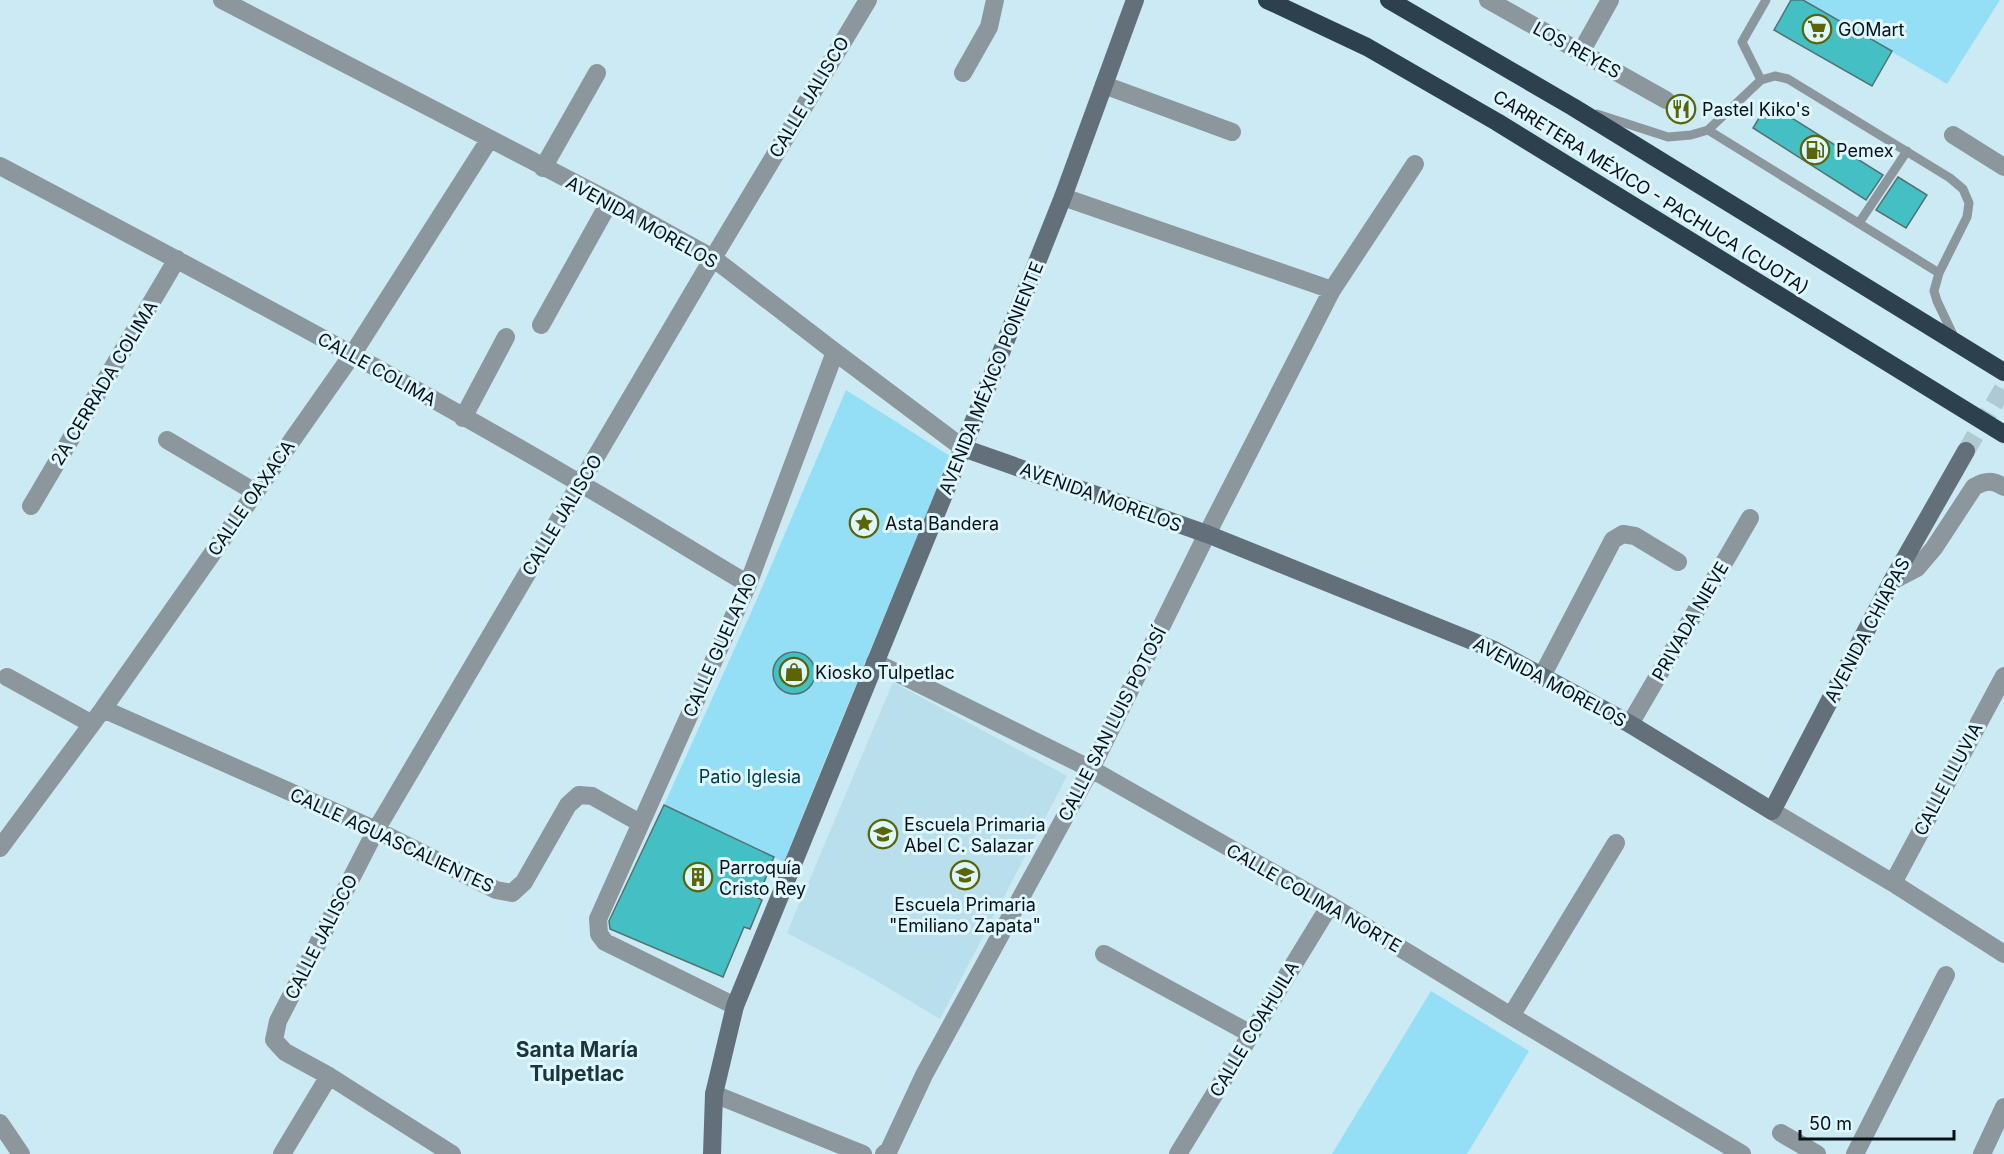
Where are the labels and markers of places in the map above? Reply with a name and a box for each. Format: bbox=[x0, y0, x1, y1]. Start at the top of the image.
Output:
supermarket icon: GOMart bbox=[1801, 13, 1833, 45]
place label: GOMart bbox=[1838, 19, 1905, 40]
restaurant icon: Pastel Kiko's bbox=[1665, 93, 1697, 125]
place label: Pastel Kiko's bbox=[1702, 99, 1810, 120]
fuel station icon: Pemex bbox=[1799, 134, 1831, 166]
place label: Pemex bbox=[1836, 140, 1894, 161]
place icon: Asta Bandera bbox=[848, 507, 880, 539]
place label: Asta Bandera bbox=[885, 513, 999, 534]
shop icon: Kiosko Tulpetlac bbox=[778, 656, 810, 688]
place label: Kiosko Tulpetlac bbox=[815, 662, 955, 683]
place label: Escuela Primaria Abel C. Salazar bbox=[904, 814, 1046, 856]
school or university icon: Escuela Primaria Abel C. Salazar bbox=[867, 818, 899, 850]
place label: Parroquía Cristo Rey bbox=[719, 857, 806, 899]
school or university icon: Escuela Primaria "Emiliano Zapata" bbox=[949, 859, 981, 891]
building icon: Parroquía Cristo Rey bbox=[682, 861, 714, 893]
place label: Escuela Primaria "Emiliano Zapata" bbox=[889, 894, 1041, 936]

